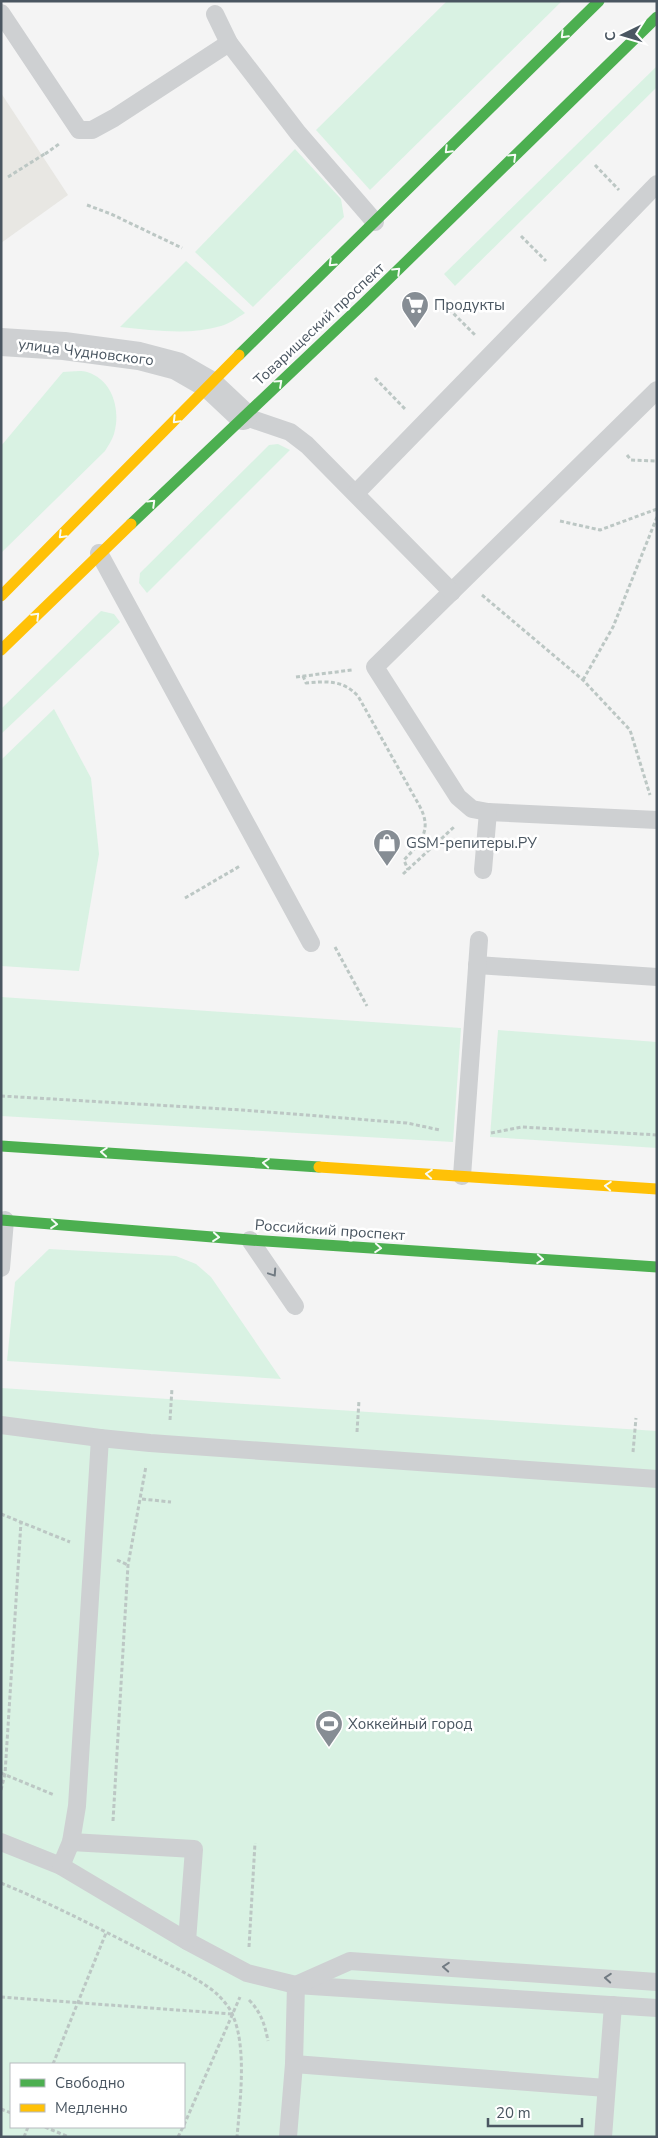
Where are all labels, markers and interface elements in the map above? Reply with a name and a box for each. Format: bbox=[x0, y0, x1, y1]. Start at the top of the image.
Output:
north arrow bbox=[598, 10, 648, 60]
one-way arrow bbox=[561, 30, 570, 39]
text: С bbox=[601, 30, 620, 42]
one-way arrow bbox=[445, 144, 454, 153]
one-way arrow bbox=[507, 154, 516, 163]
one-way arrow bbox=[329, 257, 338, 266]
street label: Товарищеский проспект bbox=[249, 258, 389, 390]
one-way arrow bbox=[391, 268, 400, 277]
supermarket icon: Продукты bbox=[400, 290, 430, 329]
place label: Продукты bbox=[434, 295, 505, 315]
street label: улица Чудновского bbox=[17, 334, 155, 370]
one-way arrow bbox=[274, 380, 283, 389]
one-way arrow bbox=[173, 414, 182, 423]
one-way arrow bbox=[147, 500, 156, 509]
one-way arrow bbox=[58, 529, 67, 538]
one-way arrow bbox=[30, 613, 39, 622]
shop icon: GSM-репитеры.РУ bbox=[372, 828, 402, 867]
place label: GSM-репитеры.РУ bbox=[406, 833, 537, 853]
one-way arrow bbox=[100, 1147, 108, 1158]
one-way arrow bbox=[262, 1158, 270, 1169]
one-way arrow bbox=[424, 1168, 432, 1179]
one-way arrow bbox=[604, 1180, 612, 1191]
street label: Российский проспект bbox=[254, 1215, 406, 1245]
one-way arrow bbox=[50, 1218, 58, 1229]
one-way arrow bbox=[212, 1231, 220, 1242]
one-way arrow bbox=[374, 1243, 382, 1254]
one-way arrow bbox=[536, 1254, 544, 1265]
one-way arrow bbox=[267, 1267, 276, 1277]
sports icon: Хоккейный город bbox=[314, 1709, 344, 1748]
place label: Хоккейный город bbox=[348, 1714, 473, 1734]
one-way arrow bbox=[442, 1962, 450, 1973]
one-way arrow bbox=[604, 1973, 612, 1984]
legend bbox=[10, 2063, 185, 2128]
text: Свободно bbox=[55, 2073, 125, 2093]
scale bar bbox=[488, 2096, 582, 2128]
text: Медленно bbox=[55, 2098, 128, 2118]
text: 20 m bbox=[496, 2103, 531, 2123]

